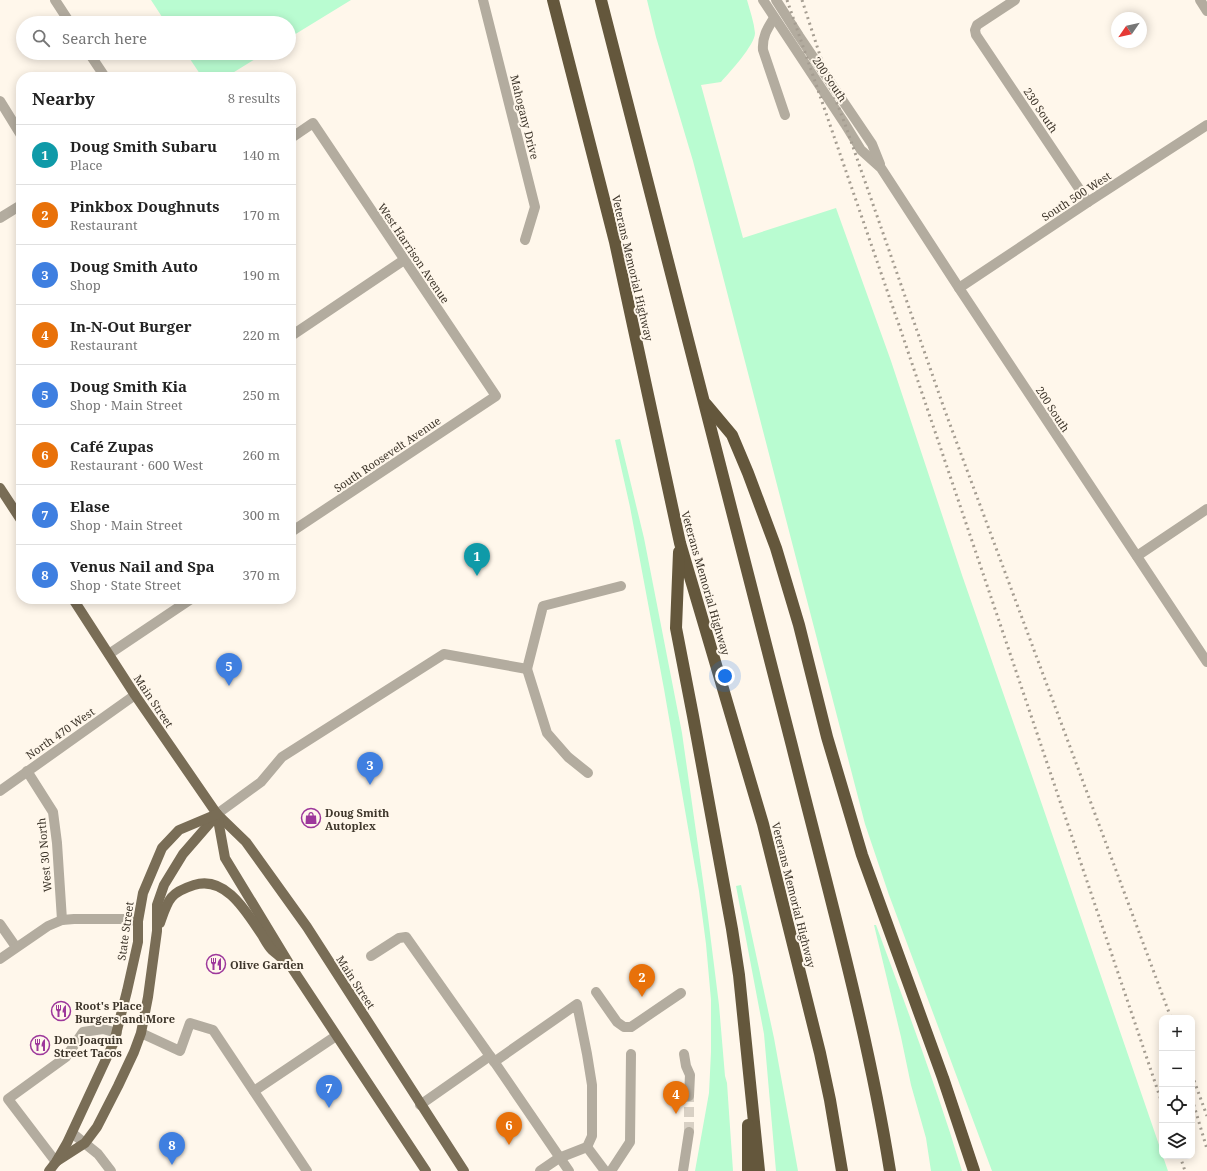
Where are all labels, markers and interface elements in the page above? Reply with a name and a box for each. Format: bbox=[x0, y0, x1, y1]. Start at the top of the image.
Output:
north arrow bbox=[1111, 12, 1147, 48]
search box bbox=[16, 16, 296, 60]
icon: search bbox=[30, 27, 52, 49]
text: Search here bbox=[62, 28, 147, 48]
street label: 200 South bbox=[809, 53, 851, 105]
street label: Mahogany Drive bbox=[507, 73, 543, 161]
street label: 230 South bbox=[1020, 84, 1062, 136]
text: Nearby bbox=[32, 87, 95, 110]
text: 8 results bbox=[228, 89, 280, 107]
text: Doug Smith Subaru bbox=[70, 136, 217, 156]
text: 1 bbox=[41, 146, 49, 164]
text: 140 m bbox=[243, 146, 280, 164]
text: Place bbox=[70, 156, 103, 174]
street label: South 500 West bbox=[1038, 168, 1114, 224]
street label: Veterans Memorial Highway bbox=[609, 194, 657, 343]
text: Pinkbox Doughnuts bbox=[70, 196, 219, 216]
street label: West Harrison Avenue bbox=[375, 200, 453, 306]
text: 2 bbox=[41, 206, 49, 224]
text: 170 m bbox=[243, 206, 280, 224]
text: Restaurant bbox=[70, 216, 138, 234]
text: Doug Smith Auto bbox=[70, 256, 198, 276]
text: 3 bbox=[41, 266, 49, 284]
text: 190 m bbox=[243, 266, 280, 284]
text: Shop bbox=[70, 276, 101, 294]
text: In-N-Out Burger bbox=[70, 316, 192, 336]
text: 4 bbox=[41, 326, 49, 344]
text: 220 m bbox=[243, 326, 280, 344]
text: Restaurant bbox=[70, 336, 138, 354]
text: Doug Smith Kia bbox=[70, 376, 187, 396]
street label: 200 South bbox=[1033, 383, 1073, 435]
text: 5 bbox=[41, 386, 49, 404]
text: 250 m bbox=[243, 386, 280, 404]
text: Shop · Main Street bbox=[70, 396, 183, 414]
street label: South Roosevelt Avenue bbox=[331, 413, 443, 495]
text: Café Zupas bbox=[70, 436, 154, 456]
text: 6 bbox=[41, 446, 49, 464]
text: 260 m bbox=[243, 446, 280, 464]
text: Restaurant · 600 West bbox=[70, 456, 203, 474]
text: Elase bbox=[70, 496, 110, 516]
text: 7 bbox=[41, 506, 49, 524]
text: 300 m bbox=[243, 506, 280, 524]
street label: Veterans Memorial Highway bbox=[678, 509, 734, 658]
text: Shop · Main Street bbox=[70, 516, 183, 534]
pin: 1 bbox=[464, 543, 490, 576]
text: Venus Nail and Spa bbox=[70, 556, 215, 576]
text: 8 bbox=[41, 566, 49, 584]
text: 370 m bbox=[243, 566, 280, 584]
text: Shop · State Street bbox=[70, 576, 181, 594]
pin: 5 bbox=[216, 653, 242, 686]
your location bbox=[715, 666, 735, 686]
street label: Main Street bbox=[131, 672, 177, 730]
street label: North 470 West bbox=[23, 704, 97, 762]
pin: 3 bbox=[357, 752, 383, 785]
place label: Doug Smith Autoplex bbox=[325, 805, 390, 833]
shop icon: Doug Smith Autoplex bbox=[300, 807, 322, 829]
street label: West 30 North bbox=[33, 817, 55, 893]
street label: Veterans Memorial Highway bbox=[769, 821, 820, 970]
street label: State Street bbox=[113, 900, 137, 961]
street label: Main Street bbox=[333, 952, 379, 1012]
restaurant icon: Olive Garden bbox=[205, 953, 227, 975]
place label: Olive Garden bbox=[230, 957, 304, 972]
pin: 2 bbox=[629, 964, 655, 997]
place label: Root's Place Burgers and More bbox=[75, 998, 175, 1026]
restaurant icon: Root's Place Burgers and More bbox=[50, 1000, 72, 1022]
map controls bbox=[1159, 1015, 1195, 1159]
button: + bbox=[1159, 1015, 1195, 1051]
place label: Don Joaquin Street Tacos bbox=[54, 1032, 123, 1060]
restaurant icon: Don Joaquin Street Tacos bbox=[29, 1034, 51, 1056]
button: − bbox=[1159, 1051, 1195, 1087]
pin: 7 bbox=[316, 1075, 342, 1108]
pin: 4 bbox=[663, 1081, 689, 1114]
button: locate bbox=[1159, 1087, 1195, 1123]
pin: 6 bbox=[496, 1112, 522, 1145]
button: layers bbox=[1159, 1123, 1195, 1159]
pin: 8 bbox=[159, 1132, 185, 1165]

